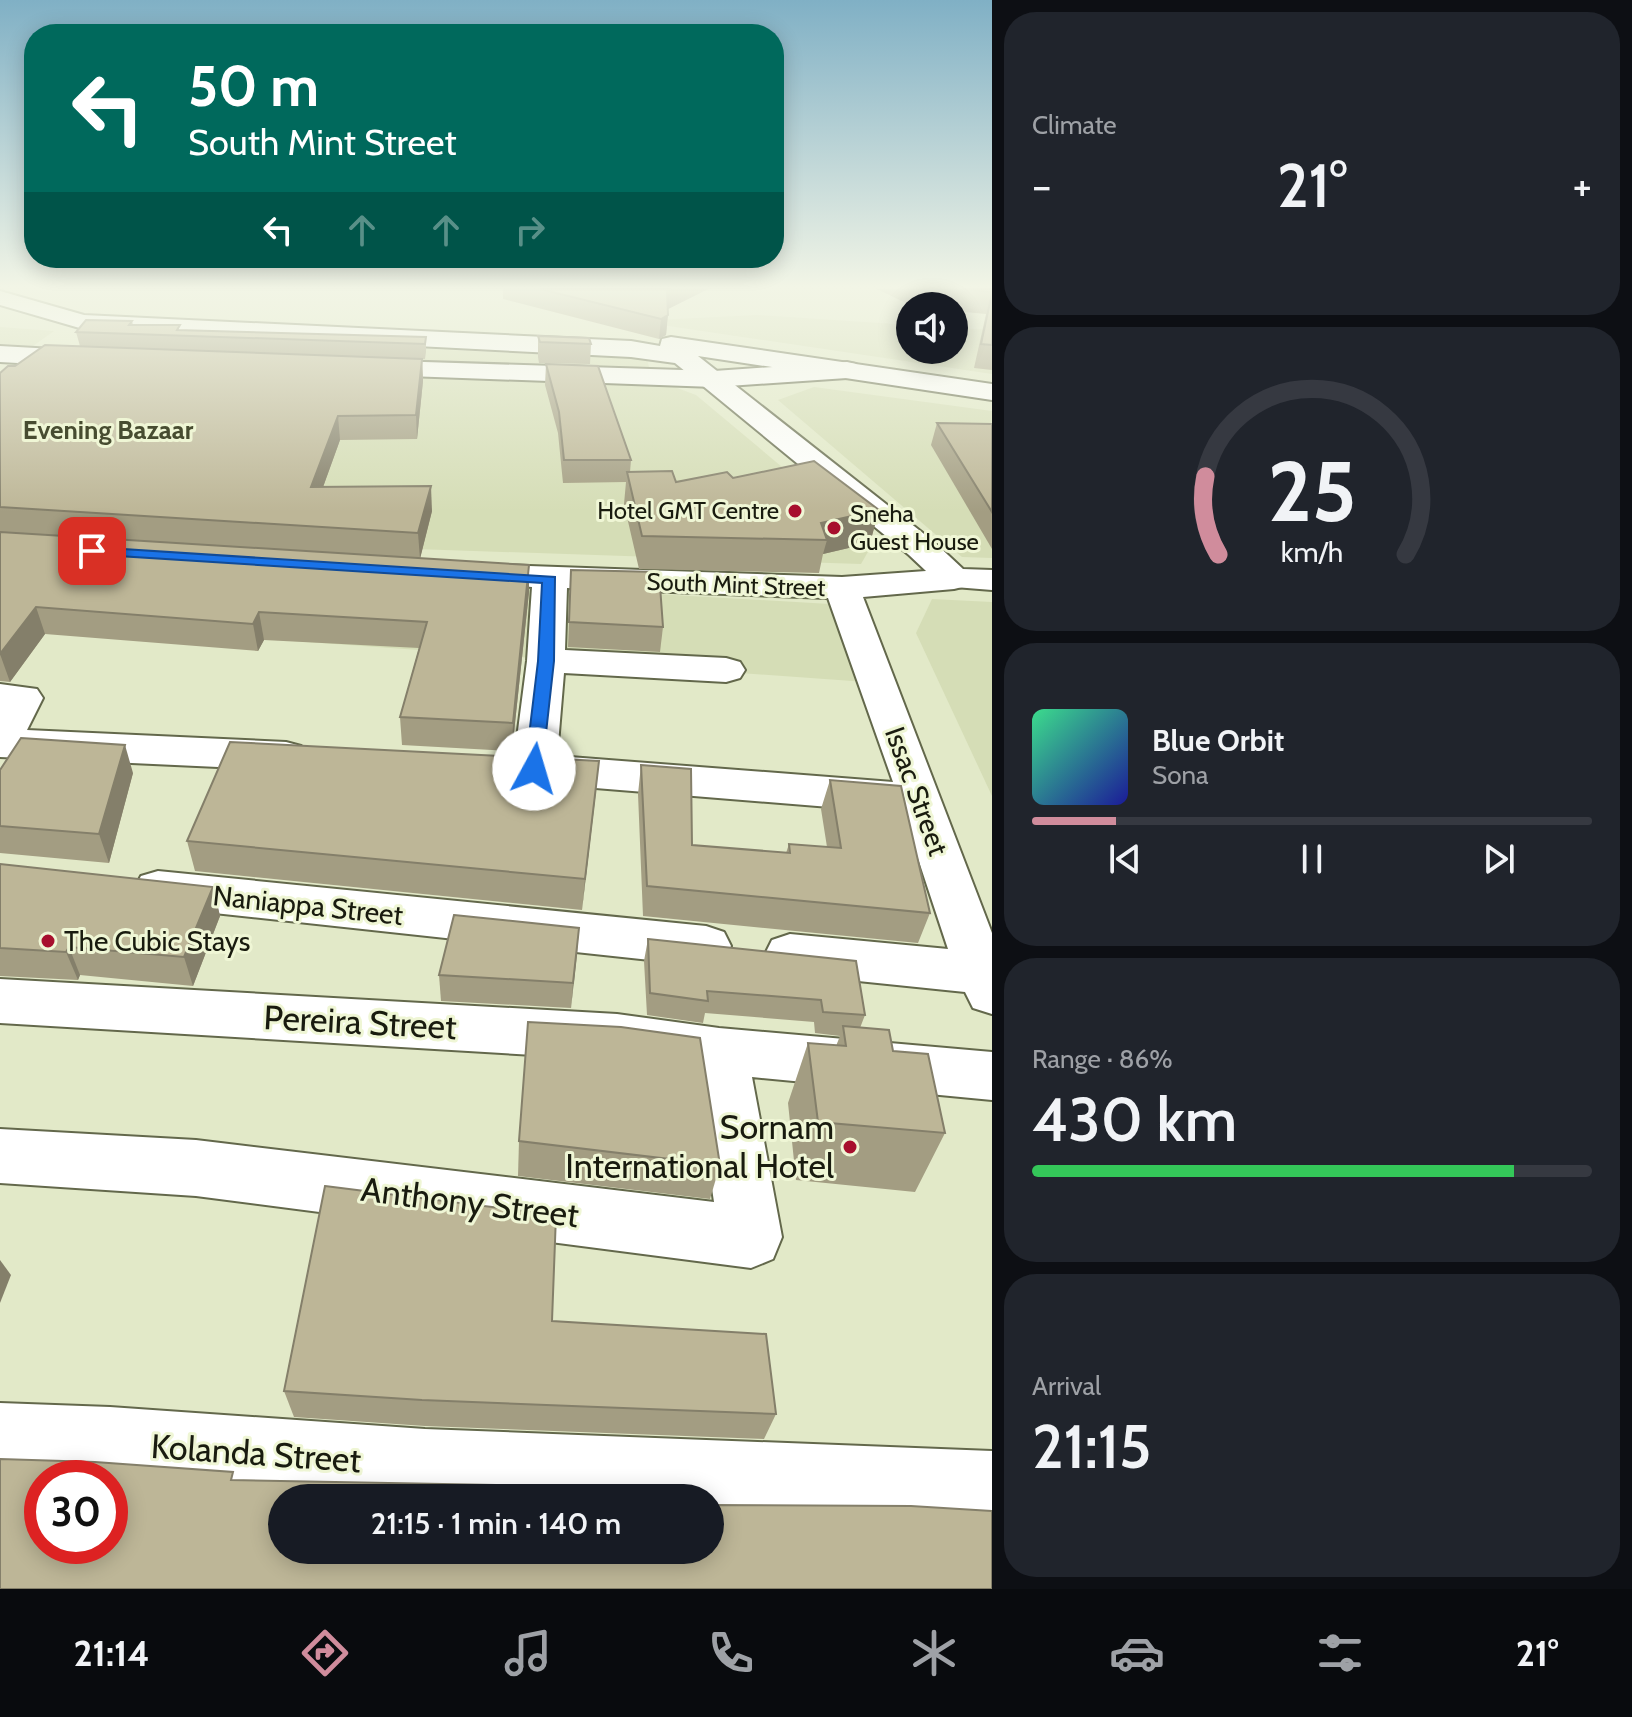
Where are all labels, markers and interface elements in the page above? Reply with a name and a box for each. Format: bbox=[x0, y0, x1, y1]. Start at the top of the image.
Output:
text: 50 m bbox=[188, 52, 319, 120]
icon: left bbox=[56, 56, 160, 160]
text: Climate bbox=[1032, 109, 1117, 141]
text: South Mint Street bbox=[188, 120, 457, 164]
text: 21° bbox=[1277, 149, 1347, 222]
text: − bbox=[1032, 159, 1051, 212]
text: + bbox=[1573, 159, 1592, 212]
icon: left bbox=[256, 208, 300, 252]
icon: ahead bbox=[340, 208, 384, 252]
icon: ahead bbox=[424, 208, 468, 252]
icon: right bbox=[508, 208, 552, 252]
map controls bbox=[896, 292, 968, 364]
button: sound bbox=[896, 292, 968, 364]
district label: Evening Bazaar bbox=[23, 414, 194, 446]
text: 25 bbox=[1268, 441, 1356, 542]
place label: Hotel GMT Centre bbox=[597, 496, 779, 525]
place label: Sneha Guest House bbox=[850, 499, 979, 556]
marker: Hotel GMT Centre bbox=[786, 502, 804, 520]
pin bbox=[58, 517, 126, 585]
marker: Sneha Guest House bbox=[825, 519, 843, 537]
icon: arrive bbox=[70, 529, 114, 573]
text: km/h bbox=[1281, 534, 1343, 569]
street label: South Mint Street bbox=[646, 567, 826, 602]
street label: Issac Street bbox=[878, 722, 956, 860]
text: Blue Orbit bbox=[1152, 722, 1284, 759]
position arrow bbox=[492, 727, 576, 811]
text: Sona bbox=[1152, 759, 1209, 791]
icon: previous bbox=[1103, 837, 1147, 881]
icon: pause bbox=[1290, 837, 1334, 881]
icon: next bbox=[1477, 837, 1521, 881]
street label: Naniappa Street bbox=[211, 878, 405, 932]
place label: The Cubic Stays bbox=[64, 924, 250, 958]
marker: The Cubic Stays bbox=[39, 932, 57, 950]
street label: Pereira Street bbox=[262, 996, 458, 1048]
text: Range · 86% bbox=[1032, 1043, 1173, 1075]
text: 430 km bbox=[1032, 1083, 1237, 1156]
place label: Sornam International Hotel bbox=[565, 1106, 834, 1187]
marker: Sornam International Hotel bbox=[841, 1138, 859, 1156]
street label: Anthony Street bbox=[359, 1168, 581, 1236]
text: Arrival bbox=[1032, 1370, 1101, 1402]
text: 21:15 bbox=[1032, 1410, 1151, 1483]
street label: Kolanda Street bbox=[150, 1425, 362, 1481]
speed limit sign: 30 bbox=[24, 1460, 128, 1564]
text: 21:15 · 1 min · 140 m bbox=[371, 1505, 621, 1542]
icon: directions bbox=[297, 1625, 353, 1681]
icon: music bbox=[500, 1625, 556, 1681]
icon: phone bbox=[703, 1625, 759, 1681]
icon: climate bbox=[906, 1625, 962, 1681]
icon: car bbox=[1109, 1625, 1165, 1681]
icon: filters bbox=[1312, 1625, 1368, 1681]
text: 21:14 bbox=[74, 1631, 150, 1675]
text: 21° bbox=[1516, 1631, 1558, 1675]

